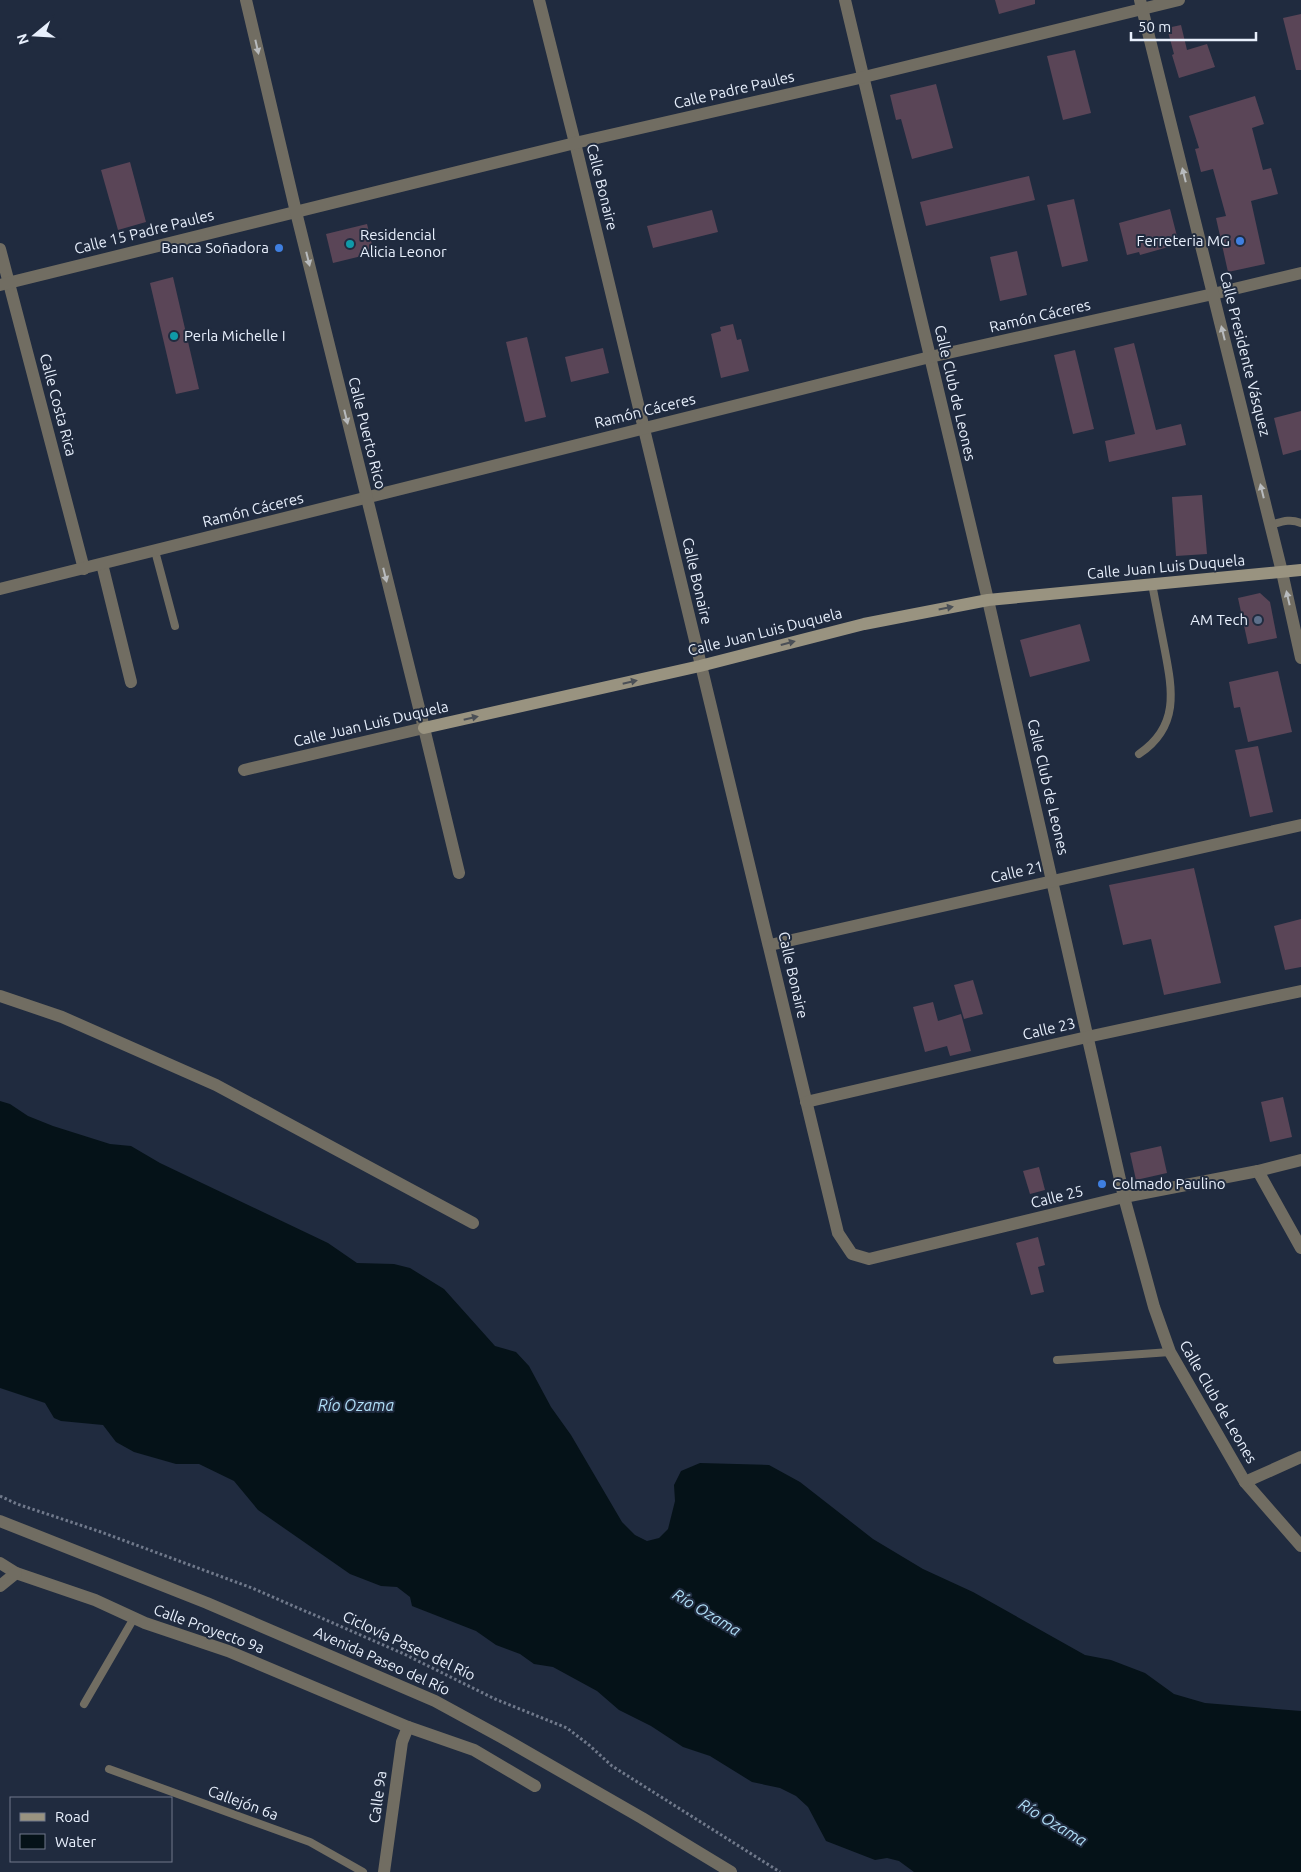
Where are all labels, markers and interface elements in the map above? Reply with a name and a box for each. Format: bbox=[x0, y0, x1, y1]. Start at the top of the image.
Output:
north arrow bbox=[10, 10, 60, 60]
scale bar bbox=[1131, 10, 1256, 42]
text: 50 m bbox=[1138, 18, 1171, 35]
text: N bbox=[13, 32, 32, 46]
one-way arrow bbox=[253, 40, 261, 55]
street label: Calle Padre Paules bbox=[672, 67, 796, 112]
street label: Calle Bonaire bbox=[584, 142, 621, 232]
one-way arrow bbox=[1179, 168, 1187, 183]
street label: Calle 15 Padre Paules bbox=[72, 206, 216, 257]
place label: Residencial Alicia Leonor bbox=[360, 226, 447, 260]
place label: Ferreteria MG bbox=[1137, 232, 1230, 249]
marker: Ferreteria MG bbox=[1234, 235, 1246, 247]
marker: Residencial Alicia Leonor bbox=[344, 238, 356, 250]
place label: Banca Soñadora bbox=[161, 239, 269, 256]
marker: Banca Soñadora bbox=[273, 242, 285, 254]
one-way arrow bbox=[304, 252, 312, 267]
street label: Calle Presidente Vásquez bbox=[1217, 270, 1274, 438]
street label: Ramón Cáceres bbox=[988, 296, 1092, 335]
street label: Calle Club de Leones bbox=[932, 323, 979, 462]
one-way arrow bbox=[1219, 326, 1227, 341]
place label: Perla Michelle I bbox=[184, 327, 286, 344]
marker: Perla Michelle I bbox=[168, 330, 180, 342]
street label: Calle Costa Rica bbox=[37, 352, 80, 458]
street label: Calle Puerto Rico bbox=[345, 375, 390, 491]
street label: Ramón Cáceres bbox=[593, 390, 697, 431]
one-way arrow bbox=[342, 409, 350, 424]
one-way arrow bbox=[1257, 483, 1265, 498]
street label: Ramón Cáceres bbox=[201, 489, 305, 530]
street label: Calle Bonaire bbox=[679, 536, 716, 626]
street label: Calle Juan Luis Duquela bbox=[1086, 551, 1246, 582]
one-way arrow bbox=[381, 567, 389, 582]
one-way arrow bbox=[1283, 589, 1291, 605]
street label: Calle Juan Luis Duquela bbox=[686, 604, 844, 659]
one-way arrow bbox=[939, 604, 955, 612]
place label: AM Tech bbox=[1190, 611, 1248, 628]
marker: AM Tech bbox=[1252, 614, 1264, 626]
one-way arrow bbox=[780, 639, 795, 647]
one-way arrow bbox=[622, 678, 637, 686]
street label: Calle Juan Luis Duquela bbox=[292, 697, 450, 750]
one-way arrow bbox=[464, 713, 480, 721]
street label: Calle Club de Leones bbox=[1025, 717, 1072, 856]
street label: Calle 21 bbox=[989, 857, 1045, 886]
street label: Calle Bonaire bbox=[775, 930, 812, 1020]
street label: Calle 23 bbox=[1021, 1014, 1077, 1043]
place label: Colmado Paulino bbox=[1112, 1175, 1226, 1192]
marker: Colmado Paulino bbox=[1096, 1178, 1108, 1190]
street label: Calle 25 bbox=[1029, 1182, 1085, 1211]
street label: Calle Club de Leones bbox=[1176, 1337, 1261, 1466]
water label: Río Ozama bbox=[318, 1396, 394, 1414]
water label: Río Ozama bbox=[670, 1585, 745, 1639]
street label: Calle Proyecto 9a bbox=[151, 1601, 267, 1656]
street label: Ciclovía Paseo del Río bbox=[340, 1607, 478, 1684]
street label: Avenida Paseo del Río bbox=[312, 1623, 453, 1698]
street label: Calle 9a bbox=[365, 1770, 390, 1824]
street label: Callejón 6a bbox=[206, 1782, 281, 1823]
water label: Río Ozama bbox=[1016, 1795, 1091, 1849]
legend bbox=[10, 1797, 172, 1862]
text: Road bbox=[55, 1808, 90, 1825]
text: Water bbox=[55, 1833, 96, 1850]

